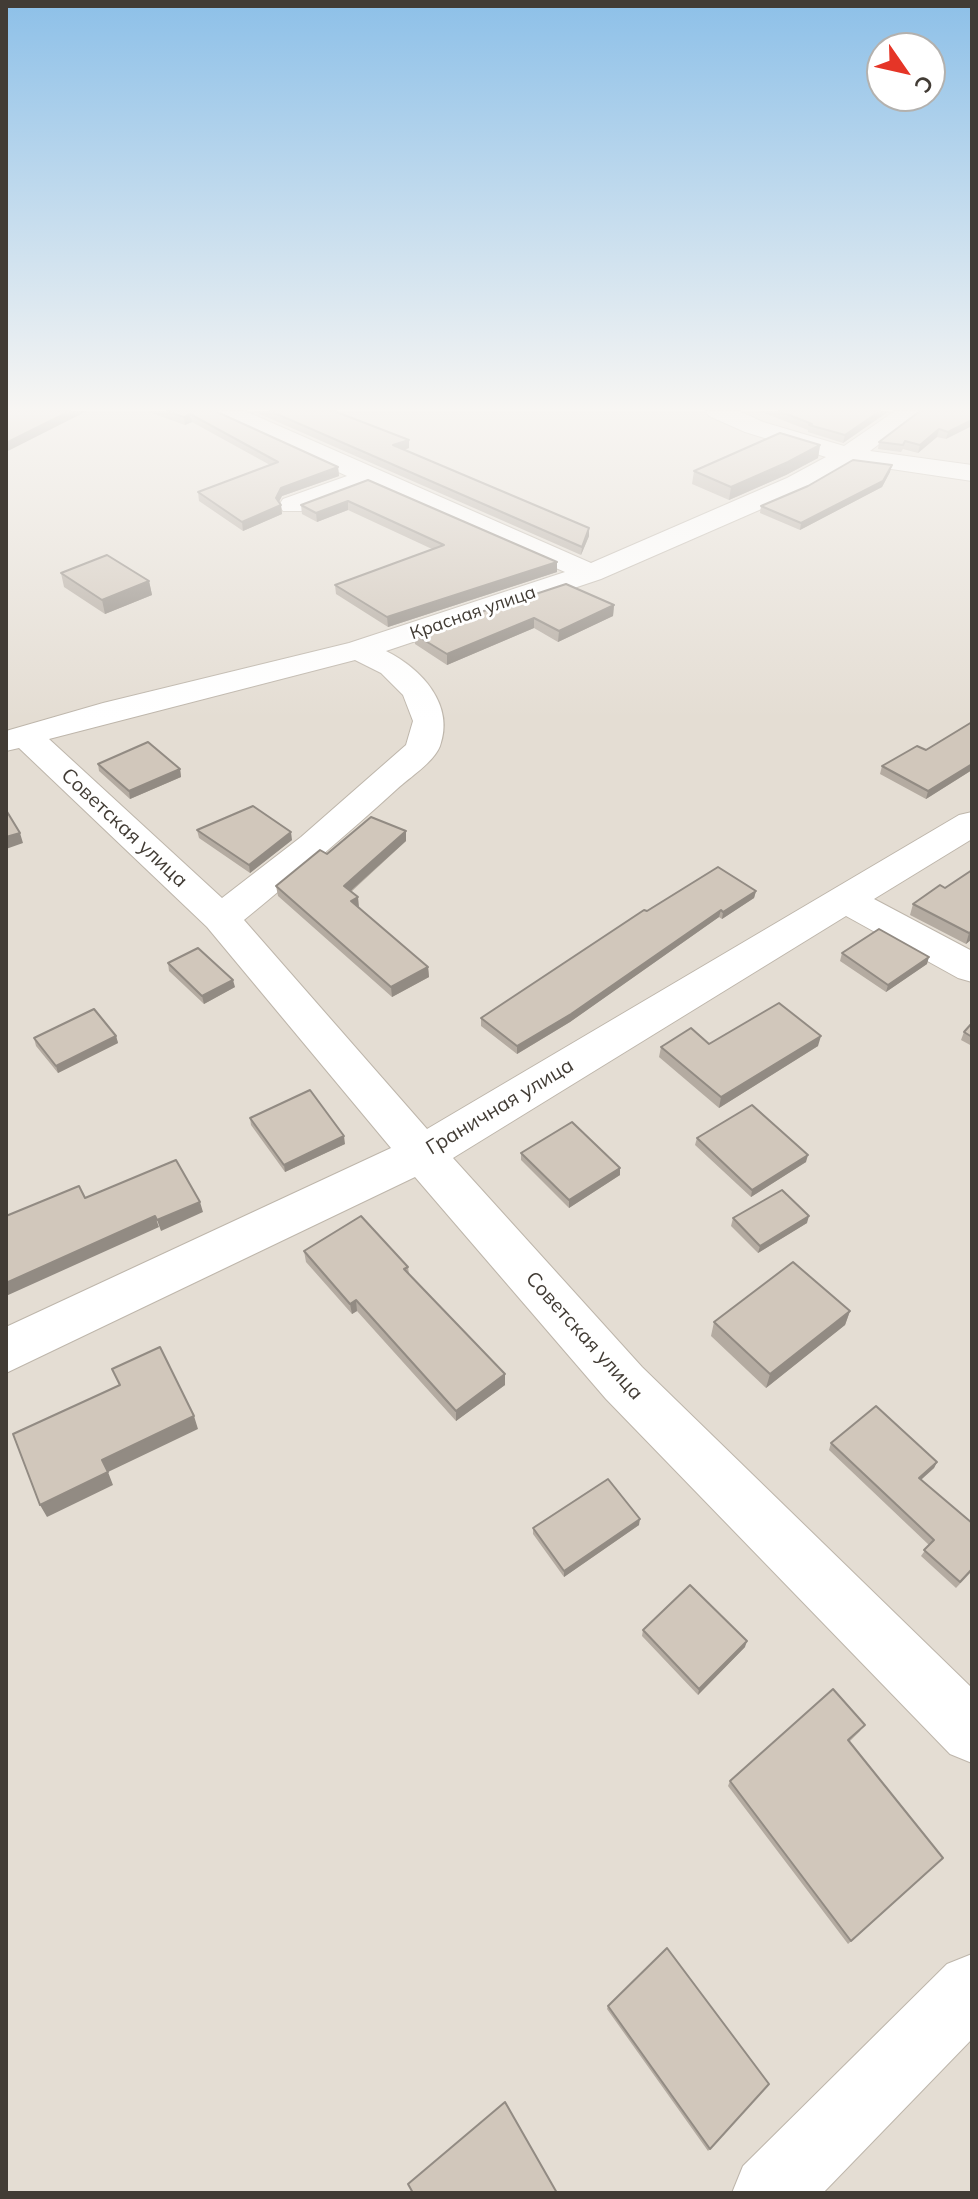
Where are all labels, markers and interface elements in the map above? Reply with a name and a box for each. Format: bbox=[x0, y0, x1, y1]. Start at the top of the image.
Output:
north arrow bbox=[866, 32, 946, 112]
text: С bbox=[908, 70, 940, 98]
street label: Красная улица bbox=[407, 581, 539, 645]
street label: Советская улица bbox=[56, 763, 192, 893]
street label: Граничная улица bbox=[422, 1054, 578, 1160]
street label: Советская улица bbox=[520, 1267, 648, 1405]

